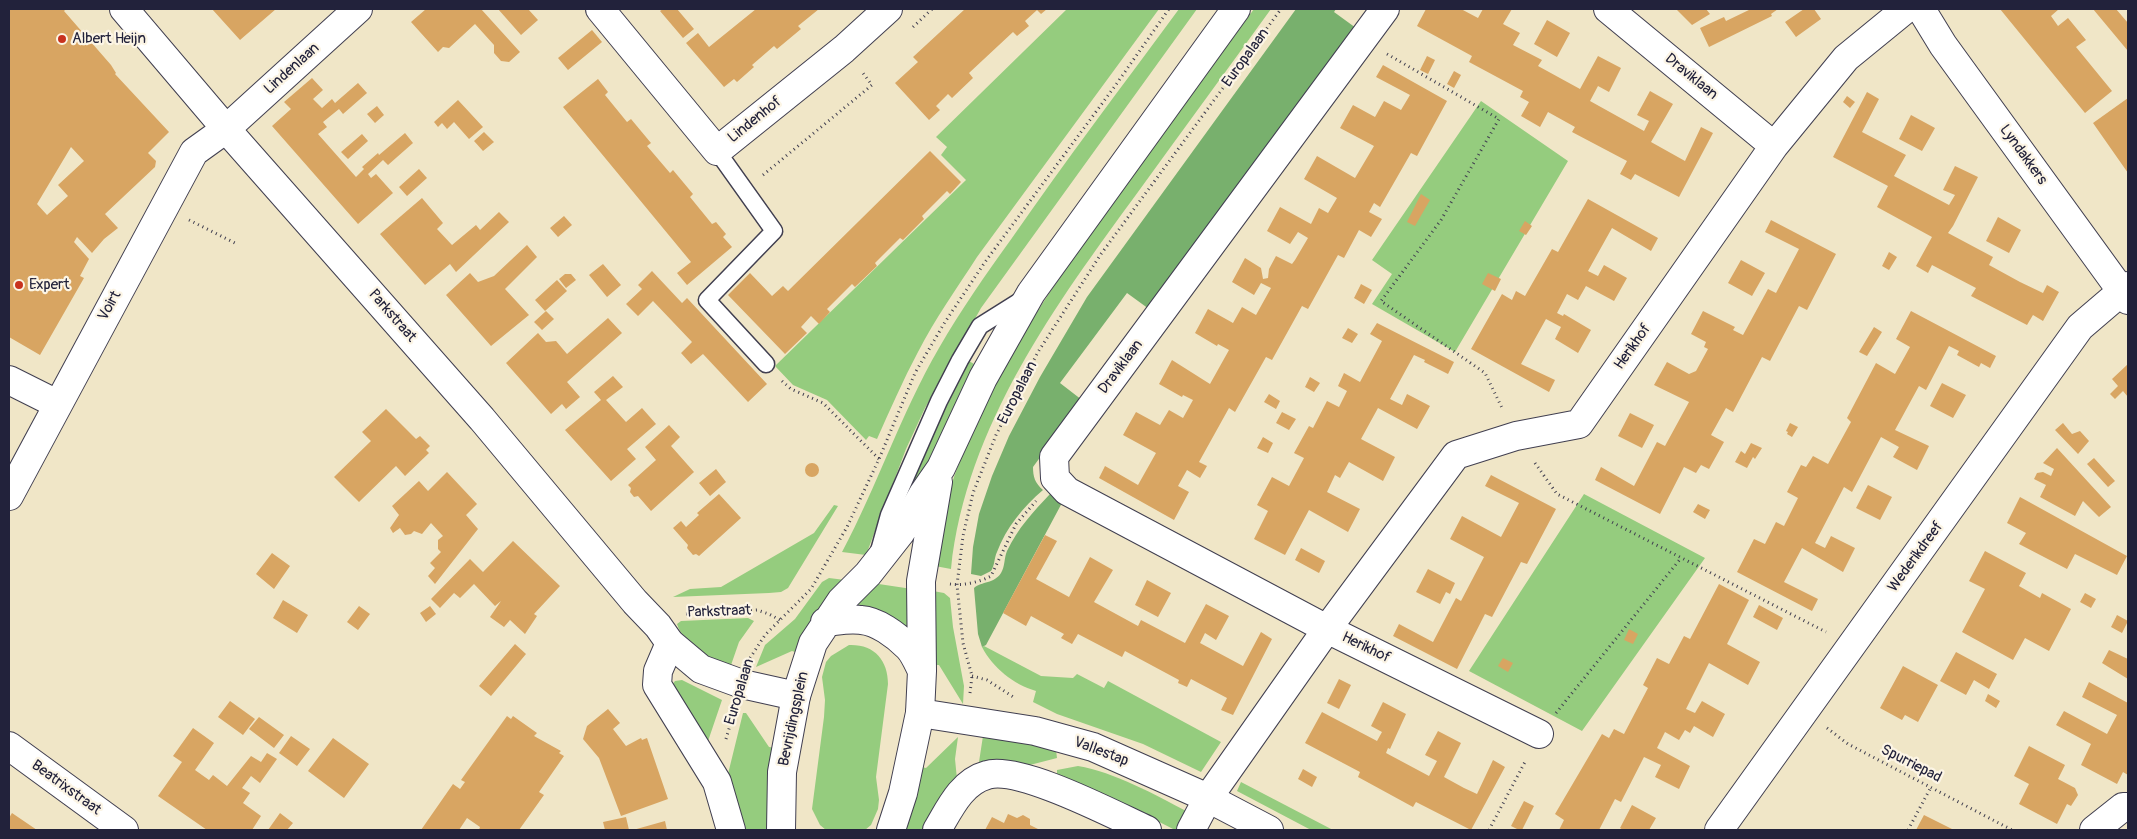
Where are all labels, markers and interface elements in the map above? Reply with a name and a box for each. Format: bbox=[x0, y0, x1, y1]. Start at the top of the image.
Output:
street label: Europalaan bbox=[1219, 25, 1273, 91]
place label: Albert Heijn bbox=[72, 30, 146, 48]
marker: Albert Heijn bbox=[56, 33, 68, 45]
street label: Lindenlaan bbox=[261, 40, 323, 98]
street label: Draviklaan bbox=[1661, 50, 1721, 104]
street label: Lindenhof bbox=[725, 93, 785, 147]
street label: Lyndakkers bbox=[1995, 122, 2051, 188]
place label: Expert bbox=[29, 276, 69, 294]
marker: Expert bbox=[13, 279, 25, 291]
street label: Parkstraat bbox=[364, 286, 420, 346]
street label: Voirt bbox=[95, 288, 125, 324]
street label: Herikhof bbox=[1611, 321, 1655, 373]
street label: Draviklaan bbox=[1095, 336, 1147, 398]
street label: Europalaan bbox=[994, 359, 1042, 427]
street label: Wederikdreef bbox=[1884, 518, 1948, 596]
street label: Parkstraat bbox=[687, 602, 751, 622]
street label: Herikhof bbox=[1339, 629, 1393, 667]
street label: Europalaan bbox=[721, 657, 759, 727]
street label: Bevrijdingsplein bbox=[775, 670, 813, 768]
street label: Vallestap bbox=[1071, 733, 1131, 771]
street label: Spurriepad bbox=[1878, 741, 1944, 787]
street label: Beatrixstraat bbox=[28, 757, 104, 819]

